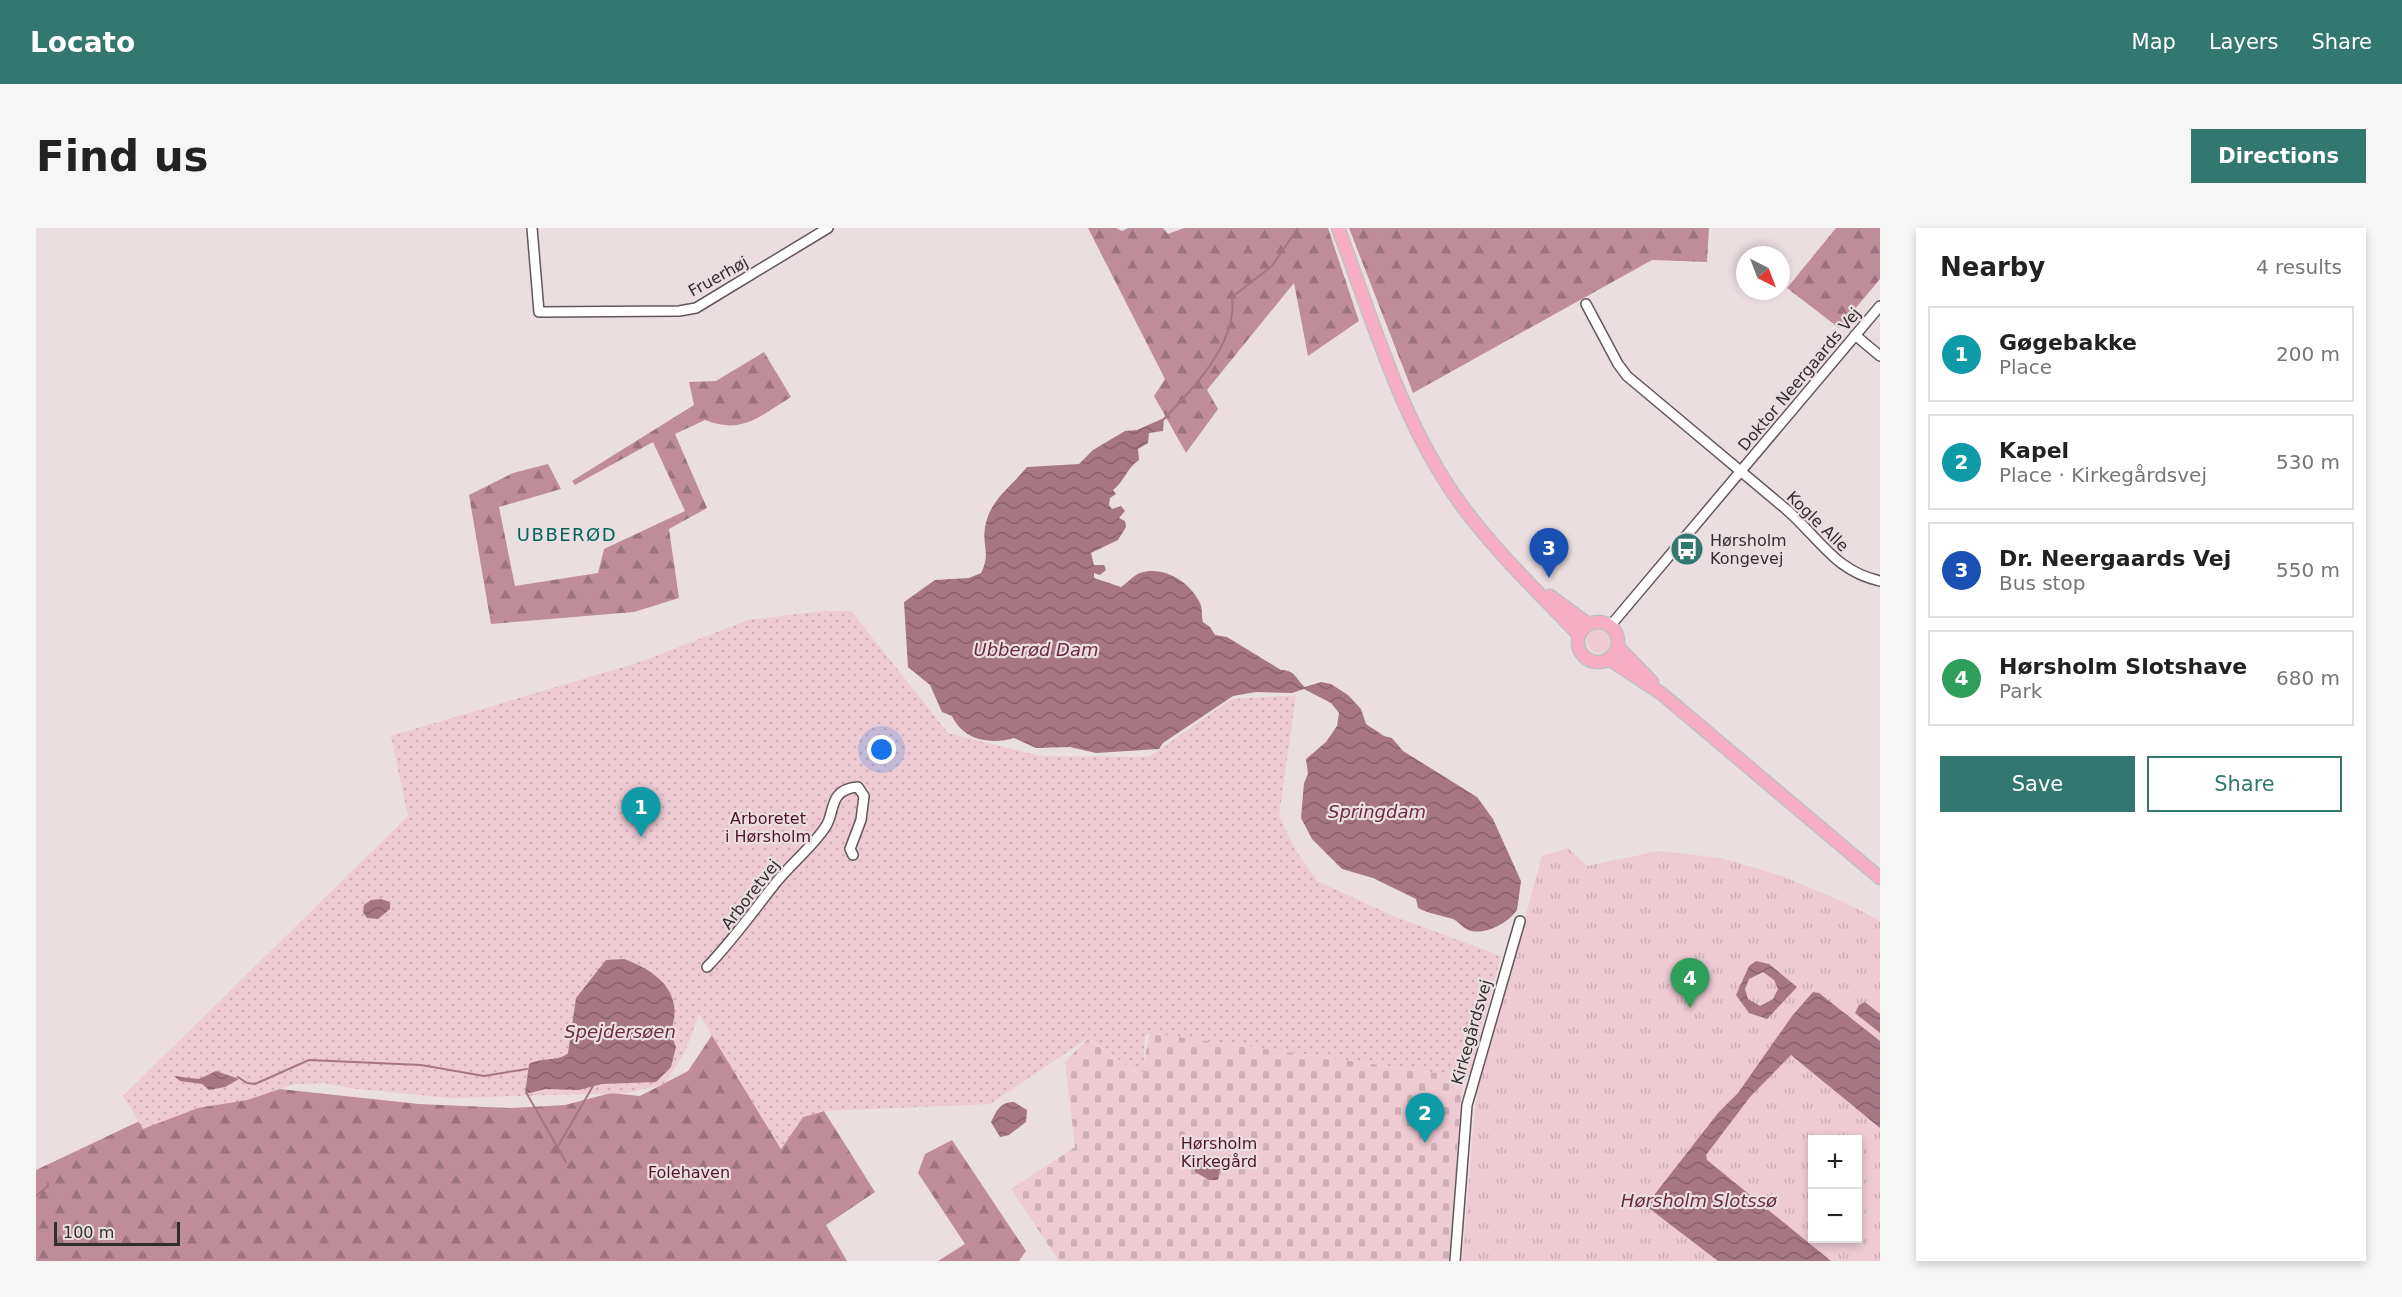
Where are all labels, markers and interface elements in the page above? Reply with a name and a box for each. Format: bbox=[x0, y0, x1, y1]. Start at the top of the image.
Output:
text: Locato bbox=[30, 26, 135, 59]
text: Map bbox=[2132, 30, 2176, 54]
text: Layers bbox=[2209, 30, 2278, 54]
text: Share bbox=[2311, 30, 2372, 54]
button: Directions bbox=[2191, 129, 2366, 183]
text: Find us bbox=[36, 132, 209, 181]
north arrow bbox=[1736, 246, 1790, 300]
street label: Fruerhøj bbox=[685, 252, 751, 301]
text: Nearby bbox=[1940, 252, 2045, 282]
text: 4 results bbox=[2256, 255, 2342, 279]
street label: Doktor Neergaards Vej bbox=[1734, 304, 1865, 455]
text: Gøgebakke bbox=[1999, 330, 2137, 355]
text: 1 bbox=[1955, 342, 1968, 366]
text: 200 m bbox=[2276, 342, 2340, 366]
text: Place bbox=[1999, 355, 2052, 379]
text: Kapel bbox=[1999, 438, 2069, 463]
text: 2 bbox=[1955, 450, 1968, 474]
text: 530 m bbox=[2276, 450, 2340, 474]
text: Place · Kirkegårdsvej bbox=[1999, 463, 2207, 487]
street label: Kogle Alle bbox=[1783, 487, 1853, 556]
district label: UBBERØD bbox=[517, 524, 617, 545]
pin: 3 bbox=[1530, 528, 1568, 578]
bus stop icon: Hørsholm Kongevej bbox=[1669, 531, 1705, 567]
place label: Hørsholm Kongevej bbox=[1710, 531, 1787, 568]
text: Dr. Neergaards Vej bbox=[1999, 546, 2231, 571]
text: 3 bbox=[1955, 558, 1968, 582]
text: 550 m bbox=[2276, 558, 2340, 582]
text: Bus stop bbox=[1999, 571, 2085, 595]
water label: Ubberød Dam bbox=[973, 639, 1099, 660]
text: Hørsholm Slotshave bbox=[1999, 654, 2247, 679]
text: 4 bbox=[1955, 666, 1968, 690]
text: 680 m bbox=[2276, 666, 2340, 690]
text: Park bbox=[1999, 679, 2042, 703]
your location bbox=[867, 735, 896, 764]
button: Save bbox=[1940, 756, 2135, 812]
button: Share bbox=[2147, 756, 2342, 812]
pin: 1 bbox=[622, 788, 660, 837]
water label: Springdam bbox=[1328, 801, 1426, 822]
park label: Arboretet i Hørsholm bbox=[725, 809, 811, 846]
street label: Arboretvej bbox=[717, 856, 784, 933]
pin: 4 bbox=[1670, 958, 1710, 1008]
street label: Kirkegårdsvej bbox=[1447, 977, 1496, 1087]
water label: Spejdersøen bbox=[564, 1021, 676, 1042]
pin: 2 bbox=[1406, 1094, 1444, 1143]
park label: Hørsholm Kirkegård bbox=[1181, 1134, 1257, 1171]
map controls bbox=[1808, 1135, 1862, 1243]
button: + bbox=[1808, 1135, 1862, 1189]
park label: Folehaven bbox=[648, 1163, 730, 1182]
button: − bbox=[1808, 1189, 1862, 1243]
water label: Hørsholm Slotssø bbox=[1621, 1190, 1778, 1211]
scale bar bbox=[54, 1219, 180, 1246]
text: 100 m bbox=[63, 1223, 114, 1242]

